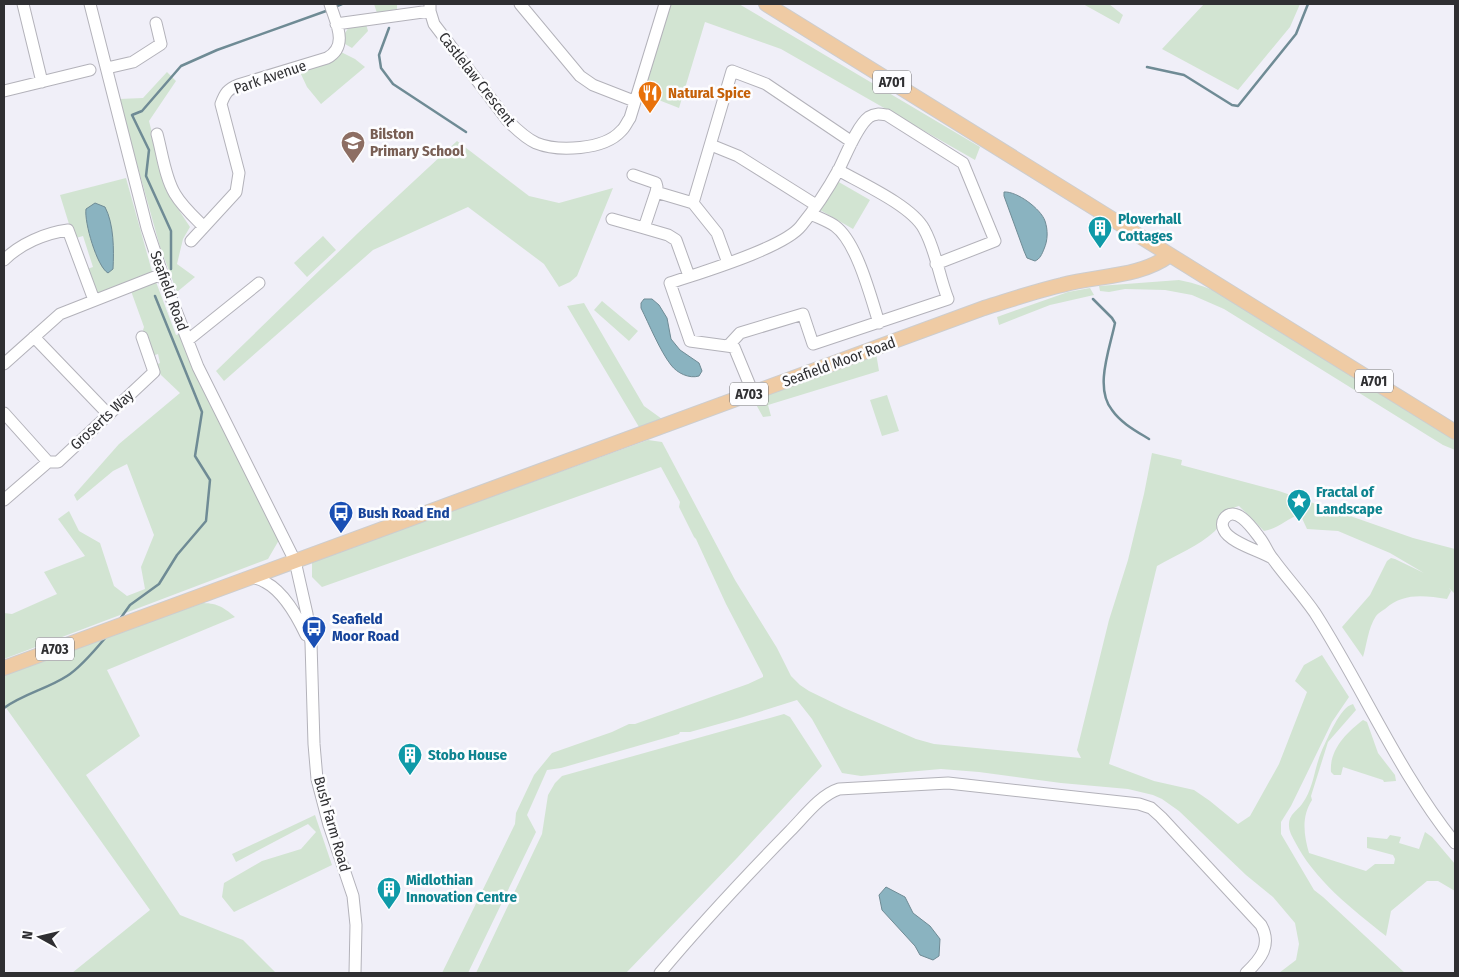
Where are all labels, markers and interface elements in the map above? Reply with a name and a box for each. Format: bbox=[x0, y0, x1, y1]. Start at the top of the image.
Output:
street label: Castlelaw Crescent bbox=[435, 29, 519, 130]
street label: Park Avenue bbox=[231, 56, 309, 98]
road number: A701 bbox=[873, 70, 911, 94]
restaurant icon: Natural Spice bbox=[637, 80, 663, 114]
place label: Natural Spice bbox=[668, 84, 751, 102]
place label: Bilston Primary School bbox=[370, 125, 465, 160]
school or university icon: Bilston Primary School bbox=[340, 130, 366, 164]
place label: Ploverhall Cottages bbox=[1118, 210, 1182, 245]
building icon: Ploverhall Cottages bbox=[1087, 215, 1113, 249]
street label: Seafield Road bbox=[146, 249, 192, 333]
street label: Seafield Moor Road bbox=[780, 333, 898, 391]
road number: A701 bbox=[1355, 370, 1393, 392]
road number: A703 bbox=[730, 382, 768, 406]
street label: Groserts Way bbox=[67, 386, 138, 454]
place label: Fractal of Landscape bbox=[1316, 483, 1383, 518]
place icon: Fractal of Landscape bbox=[1286, 488, 1312, 522]
bus stop icon: Bush Road End bbox=[328, 500, 354, 534]
place label: Bush Road End bbox=[358, 504, 450, 522]
place label: Seafield Moor Road bbox=[332, 610, 399, 645]
bus stop icon: Seafield Moor Road bbox=[301, 615, 327, 649]
road number: A703 bbox=[36, 638, 74, 661]
building icon: Stobo House bbox=[397, 742, 423, 776]
place label: Stobo House bbox=[428, 746, 507, 764]
street label: Bush Farm Road bbox=[310, 774, 354, 874]
place label: Midlothian Innovation Centre bbox=[406, 871, 517, 906]
building icon: Midlothian Innovation Centre bbox=[376, 876, 402, 910]
north arrow bbox=[15, 912, 65, 962]
text: N bbox=[19, 930, 37, 941]

